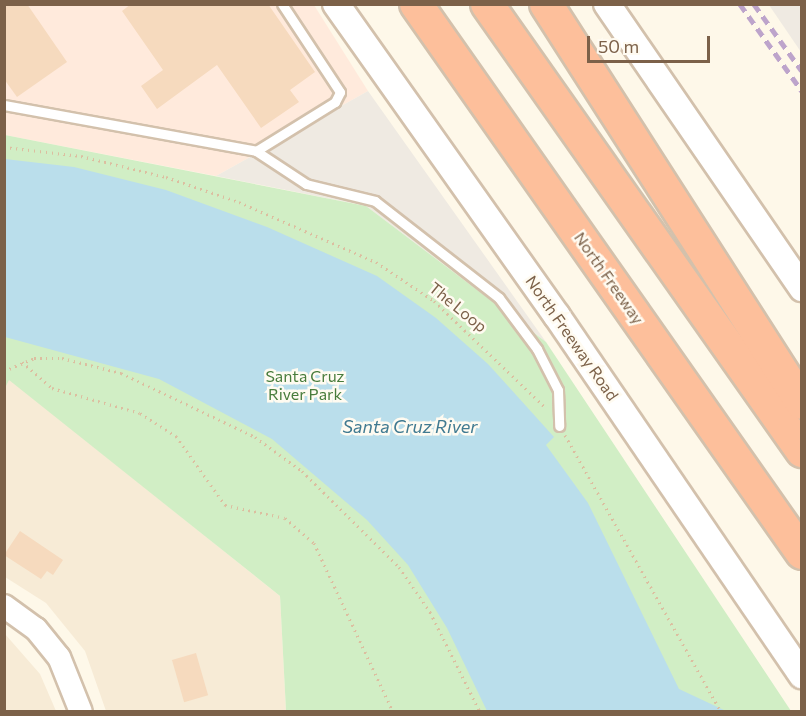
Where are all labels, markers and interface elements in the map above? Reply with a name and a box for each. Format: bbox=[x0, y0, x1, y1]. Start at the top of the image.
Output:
scale bar bbox=[590, 24, 713, 62]
text: 50 m bbox=[598, 35, 639, 57]
street label: North Freeway bbox=[570, 228, 648, 328]
street label: North Freeway Road bbox=[522, 272, 622, 404]
street label: The Loop bbox=[425, 278, 491, 336]
park label: Santa Cruz River Park bbox=[265, 366, 345, 404]
water label: Santa Cruz River bbox=[343, 415, 477, 437]

